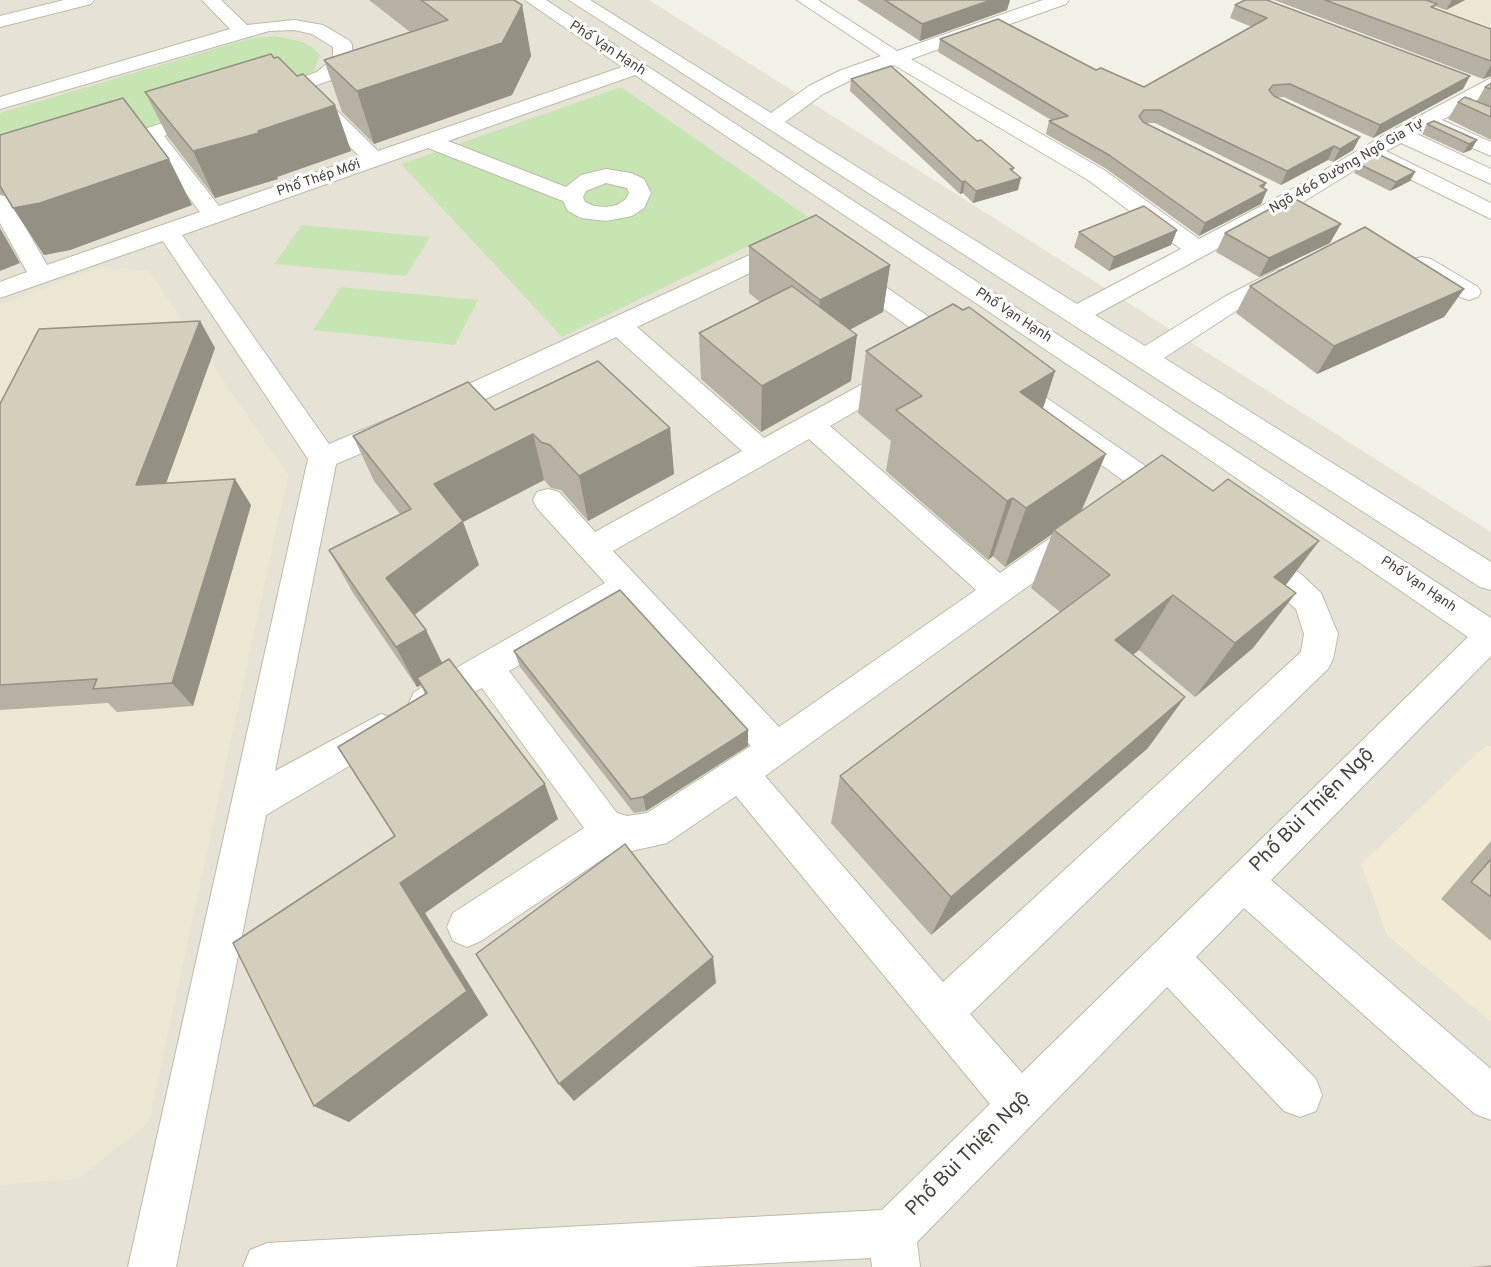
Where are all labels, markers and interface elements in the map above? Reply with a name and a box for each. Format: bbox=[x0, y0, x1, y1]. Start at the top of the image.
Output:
street label: Phố Vạn Hạnh bbox=[566, 18, 648, 80]
street label: Ngõ 466 Đường Ngô Gia Tự bbox=[1267, 116, 1427, 218]
street label: Phố Thép Mới bbox=[275, 157, 363, 201]
street label: Phố Vạn Hạnh bbox=[972, 285, 1054, 347]
street label: Phố Vạn Hạnh bbox=[1377, 554, 1459, 616]
street label: Phố Bùi Thiện Ngộ bbox=[1246, 744, 1380, 878]
street label: Phố Bùi Thiện Ngộ bbox=[902, 1088, 1036, 1222]

